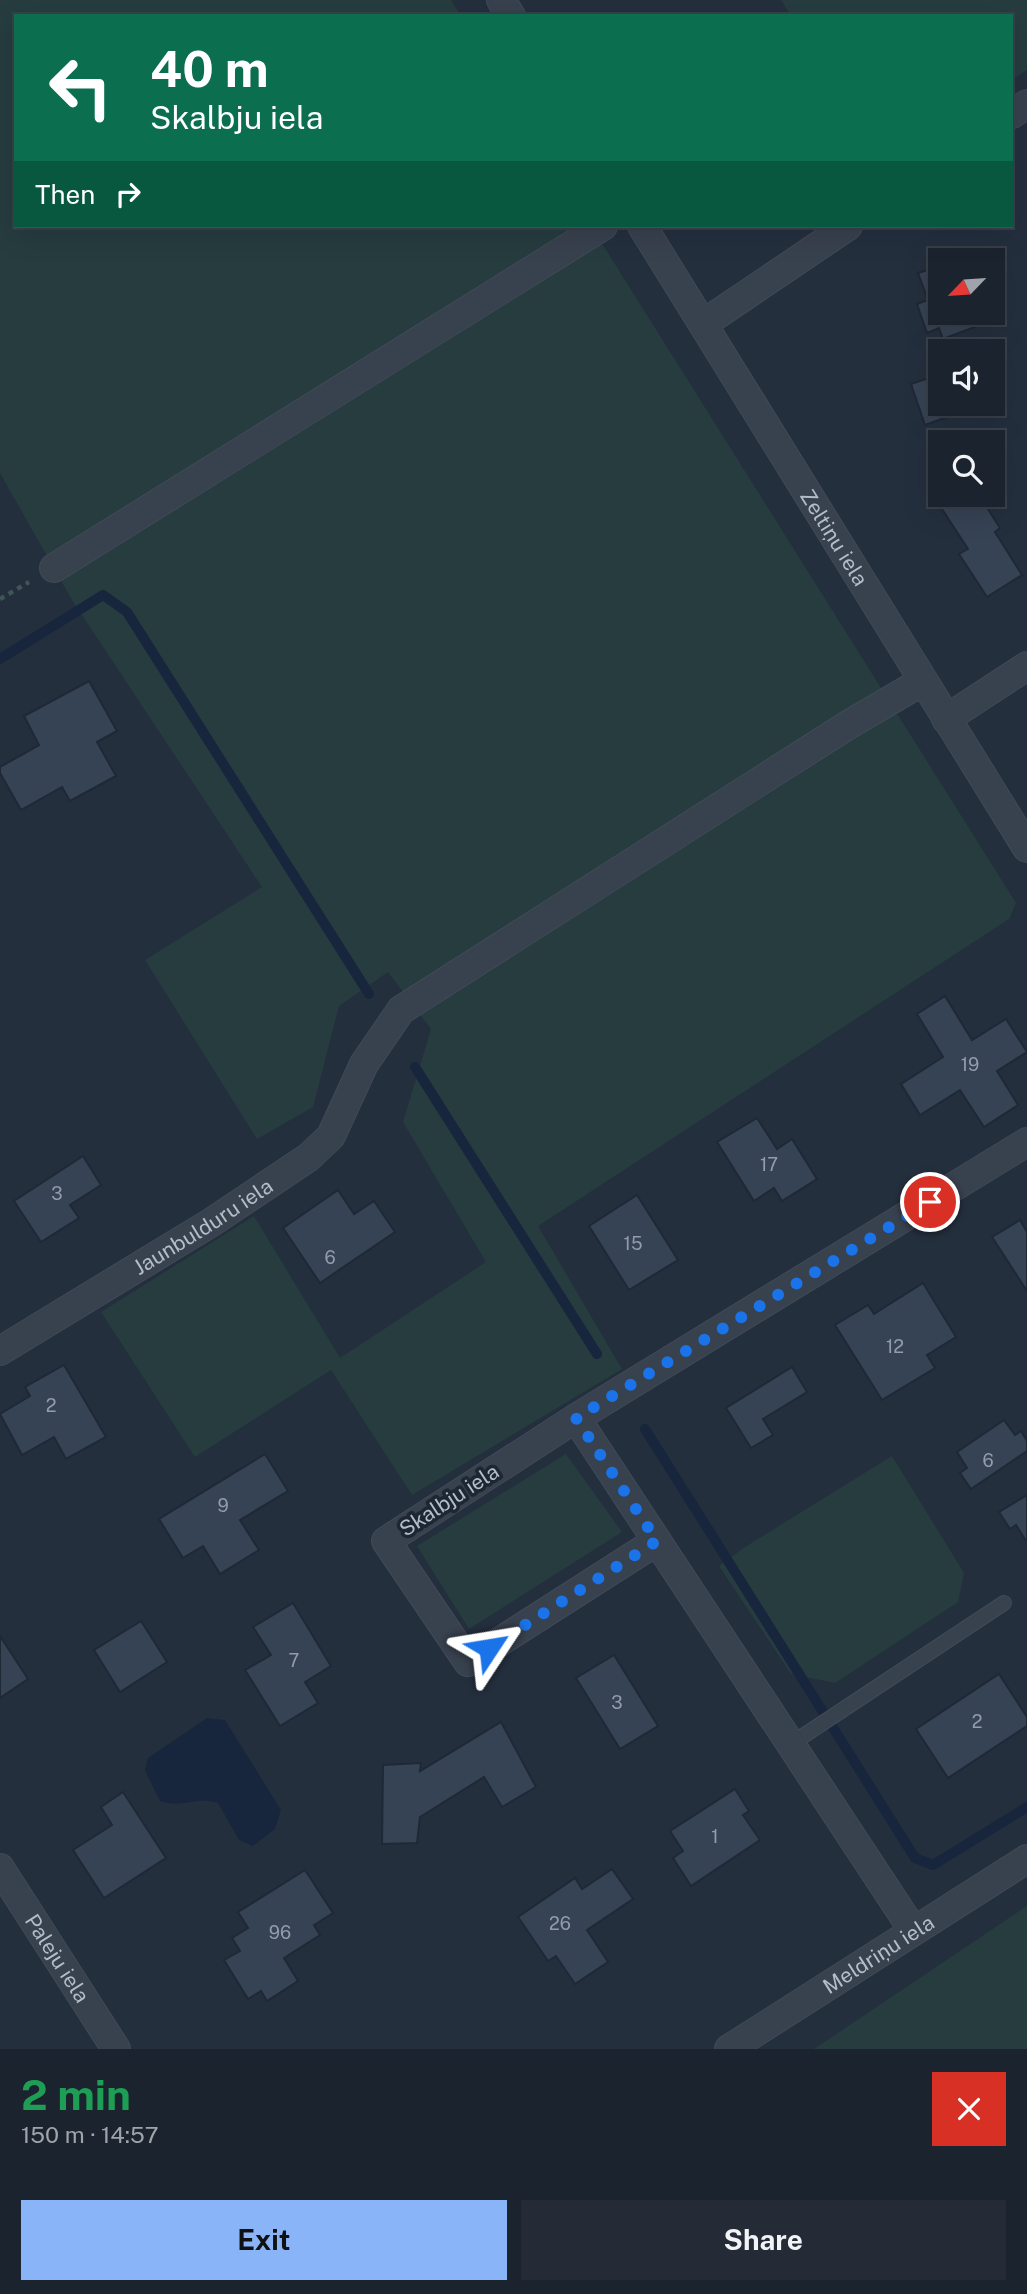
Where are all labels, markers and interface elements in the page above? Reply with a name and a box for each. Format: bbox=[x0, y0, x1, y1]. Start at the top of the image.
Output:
text: 40 m bbox=[150, 40, 269, 98]
icon: left bbox=[35, 42, 126, 133]
text: Skalbju iela bbox=[150, 99, 323, 136]
icon: right bbox=[109, 175, 147, 213]
text: Then bbox=[35, 179, 95, 210]
north arrow bbox=[928, 248, 1004, 326]
map controls bbox=[928, 248, 1005, 507]
button: sound bbox=[928, 339, 1005, 416]
button: search bbox=[928, 430, 1005, 507]
street label: Zeltiņu iela bbox=[795, 485, 874, 590]
house number: 19 bbox=[961, 1054, 979, 1075]
house number: 17 bbox=[760, 1154, 778, 1175]
pin bbox=[900, 1172, 960, 1232]
street label: Jaunbulduru iela bbox=[128, 1173, 277, 1280]
house number: 3 bbox=[51, 1183, 63, 1204]
icon: arrive bbox=[911, 1183, 949, 1221]
house number: 15 bbox=[624, 1233, 642, 1254]
house number: 6 bbox=[324, 1247, 336, 1268]
house number: 12 bbox=[886, 1336, 904, 1357]
house number: 2 bbox=[46, 1395, 56, 1416]
house number: 6 bbox=[982, 1450, 994, 1471]
street label: Skalbju iela bbox=[394, 1459, 504, 1541]
house number: 9 bbox=[217, 1495, 229, 1516]
position arrow bbox=[452, 1611, 526, 1685]
house number: 7 bbox=[289, 1650, 299, 1671]
house number: 3 bbox=[611, 1692, 623, 1713]
house number: 2 bbox=[972, 1711, 982, 1732]
house number: 1 bbox=[711, 1826, 719, 1847]
street label: Paleju iela bbox=[20, 1909, 95, 2007]
street label: Meldriņu iela bbox=[818, 1909, 938, 1998]
house number: 26 bbox=[549, 1913, 571, 1934]
house number: 96 bbox=[269, 1922, 291, 1943]
text: 2 min bbox=[21, 2070, 131, 2119]
button: close bbox=[932, 2072, 1006, 2146]
text: 150 m · 14:57 bbox=[21, 2121, 159, 2148]
button: Exit bbox=[21, 2200, 507, 2280]
button: Share bbox=[521, 2200, 1006, 2280]

